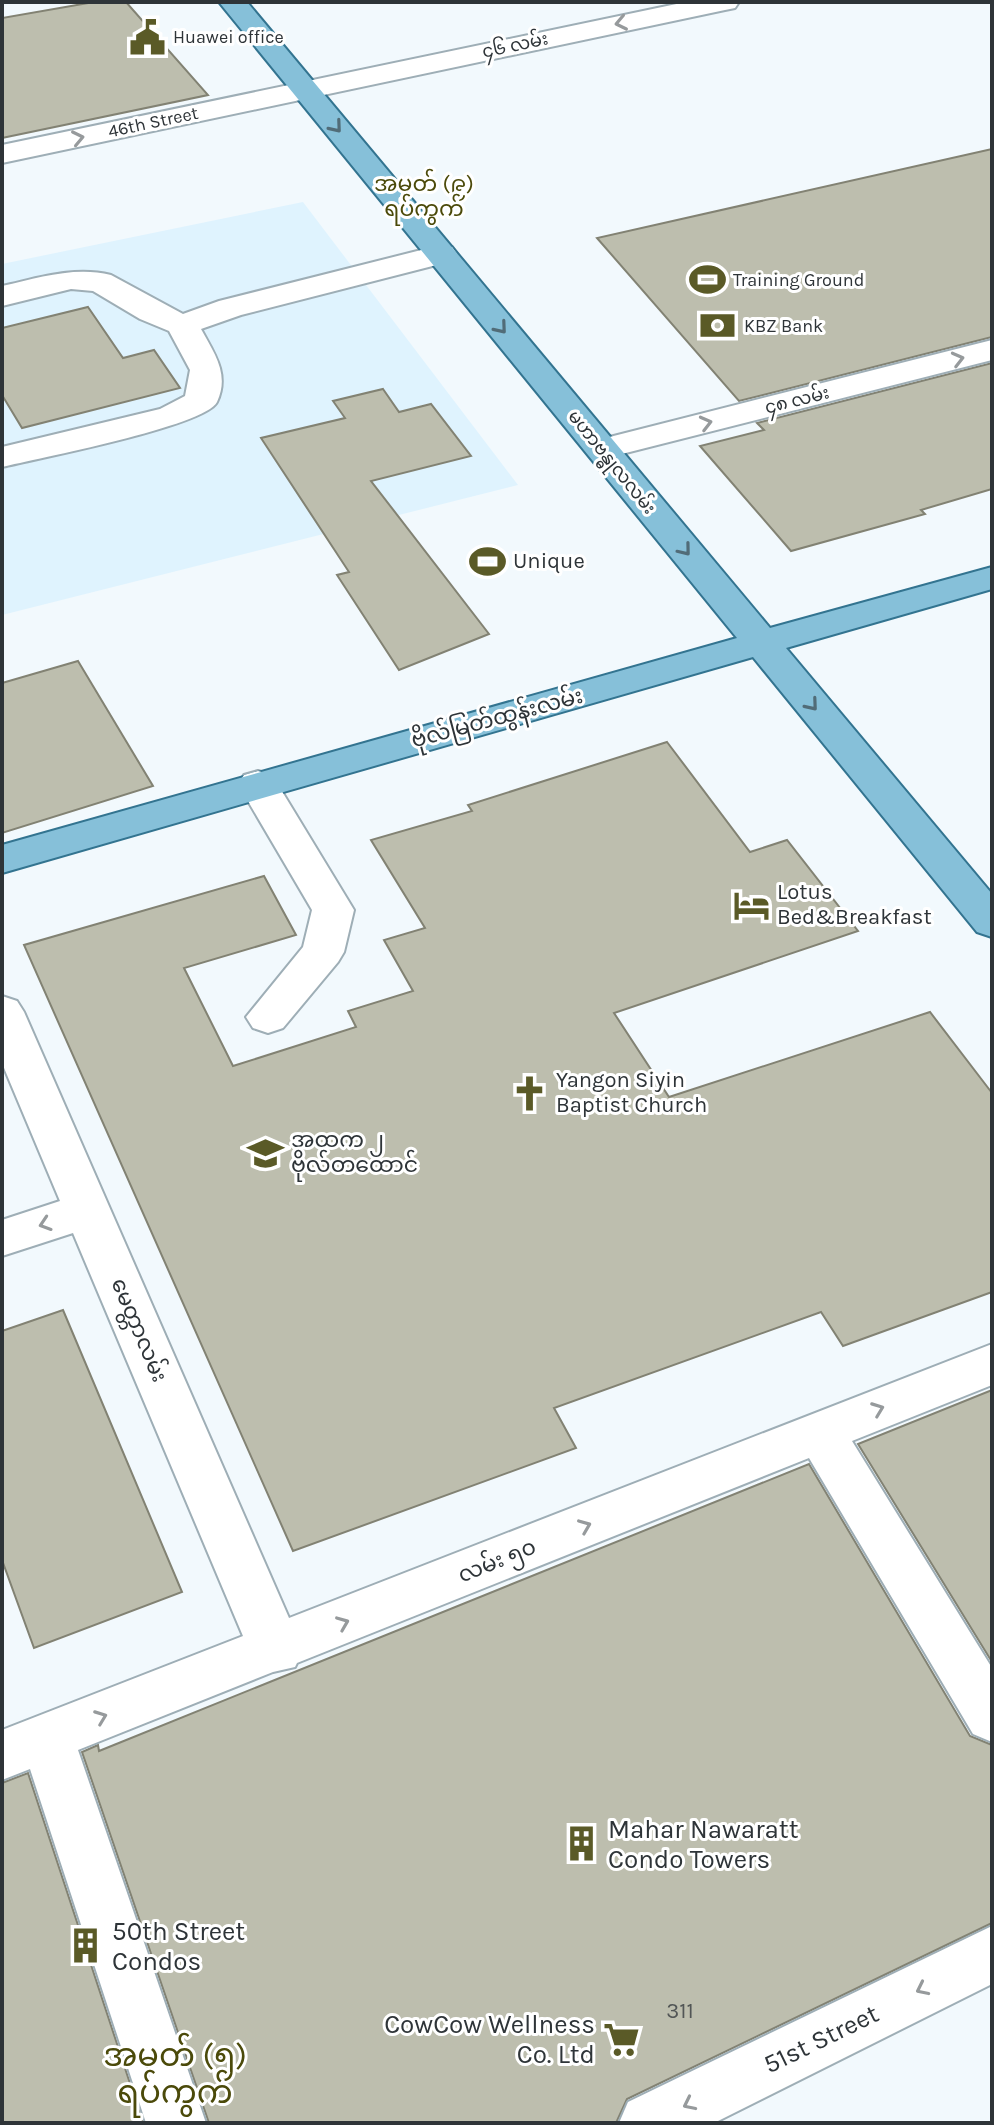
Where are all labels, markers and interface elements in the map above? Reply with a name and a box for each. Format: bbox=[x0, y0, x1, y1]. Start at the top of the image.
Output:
one-way arrow bbox=[615, 14, 628, 31]
public building icon: Huawei office bbox=[128, 18, 166, 56]
street label: ၄၆ လမ်း bbox=[480, 25, 551, 67]
place label: Huawei office bbox=[173, 26, 284, 48]
street label: 46th Street bbox=[106, 102, 200, 142]
one-way arrow bbox=[326, 118, 341, 132]
one-way arrow bbox=[71, 130, 85, 147]
district label: အမှတ် (၉) ရပ်ကွက် bbox=[374, 168, 474, 226]
sports icon: Training Ground bbox=[688, 261, 726, 299]
place label: Training Ground bbox=[733, 269, 864, 291]
bank icon: KBZ Bank bbox=[699, 307, 737, 345]
place label: KBZ Bank bbox=[744, 315, 823, 337]
one-way arrow bbox=[492, 318, 506, 333]
one-way arrow bbox=[950, 351, 964, 368]
street label: ၄၈ လမ်း bbox=[762, 379, 833, 423]
street label: မဟာဗန္ဓုလလမ်း bbox=[560, 404, 662, 521]
one-way arrow bbox=[698, 415, 712, 432]
one-way arrow bbox=[675, 541, 690, 555]
sports icon: Unique bbox=[468, 542, 506, 580]
place label: Unique bbox=[513, 548, 585, 574]
street label: ဗိုလ်မြတ်ထွန်းလမ်း bbox=[408, 680, 587, 757]
one-way arrow bbox=[802, 696, 817, 710]
place label: Lotus Bed&Breakfast bbox=[777, 879, 932, 930]
hotel icon: Lotus Bed&Breakfast bbox=[732, 886, 770, 924]
place label: Yangon Siyin Baptist Church bbox=[556, 1067, 707, 1118]
church icon: Yangon Siyin Baptist Church bbox=[511, 1074, 549, 1112]
place label: အထက ၂ ဗိုလ်တထောင် bbox=[291, 1127, 418, 1182]
school or university icon: အထက ၂ ဗိုလ်တထောင် bbox=[246, 1134, 284, 1172]
one-way arrow bbox=[39, 1215, 52, 1231]
street label: မေတ္တာလမ်း bbox=[102, 1273, 175, 1387]
one-way arrow bbox=[870, 1402, 884, 1419]
one-way arrow bbox=[577, 1519, 591, 1536]
street label: လမ်း ၅၀ bbox=[453, 1531, 541, 1592]
one-way arrow bbox=[335, 1616, 349, 1632]
one-way arrow bbox=[93, 1710, 107, 1727]
place label: Mahar Nawaratt Condo Towers bbox=[608, 1814, 799, 1875]
building icon: Mahar Nawaratt Condo Towers bbox=[563, 1825, 601, 1863]
place label: 50th Street Condos bbox=[112, 1916, 245, 1977]
building icon: 50th Street Condos bbox=[67, 1927, 105, 1965]
one-way arrow bbox=[916, 1979, 930, 1995]
house number: 311 bbox=[666, 1998, 694, 2024]
street label: 51st Street bbox=[758, 1998, 884, 2080]
place label: CowCow Wellness Co. Ltd bbox=[384, 2009, 595, 2070]
supermarket icon: CowCow Wellness Co. Ltd bbox=[602, 2020, 640, 2058]
district label: အမှတ် (၅) ရပ်ကွက် bbox=[103, 2032, 247, 2118]
one-way arrow bbox=[682, 2094, 697, 2109]

